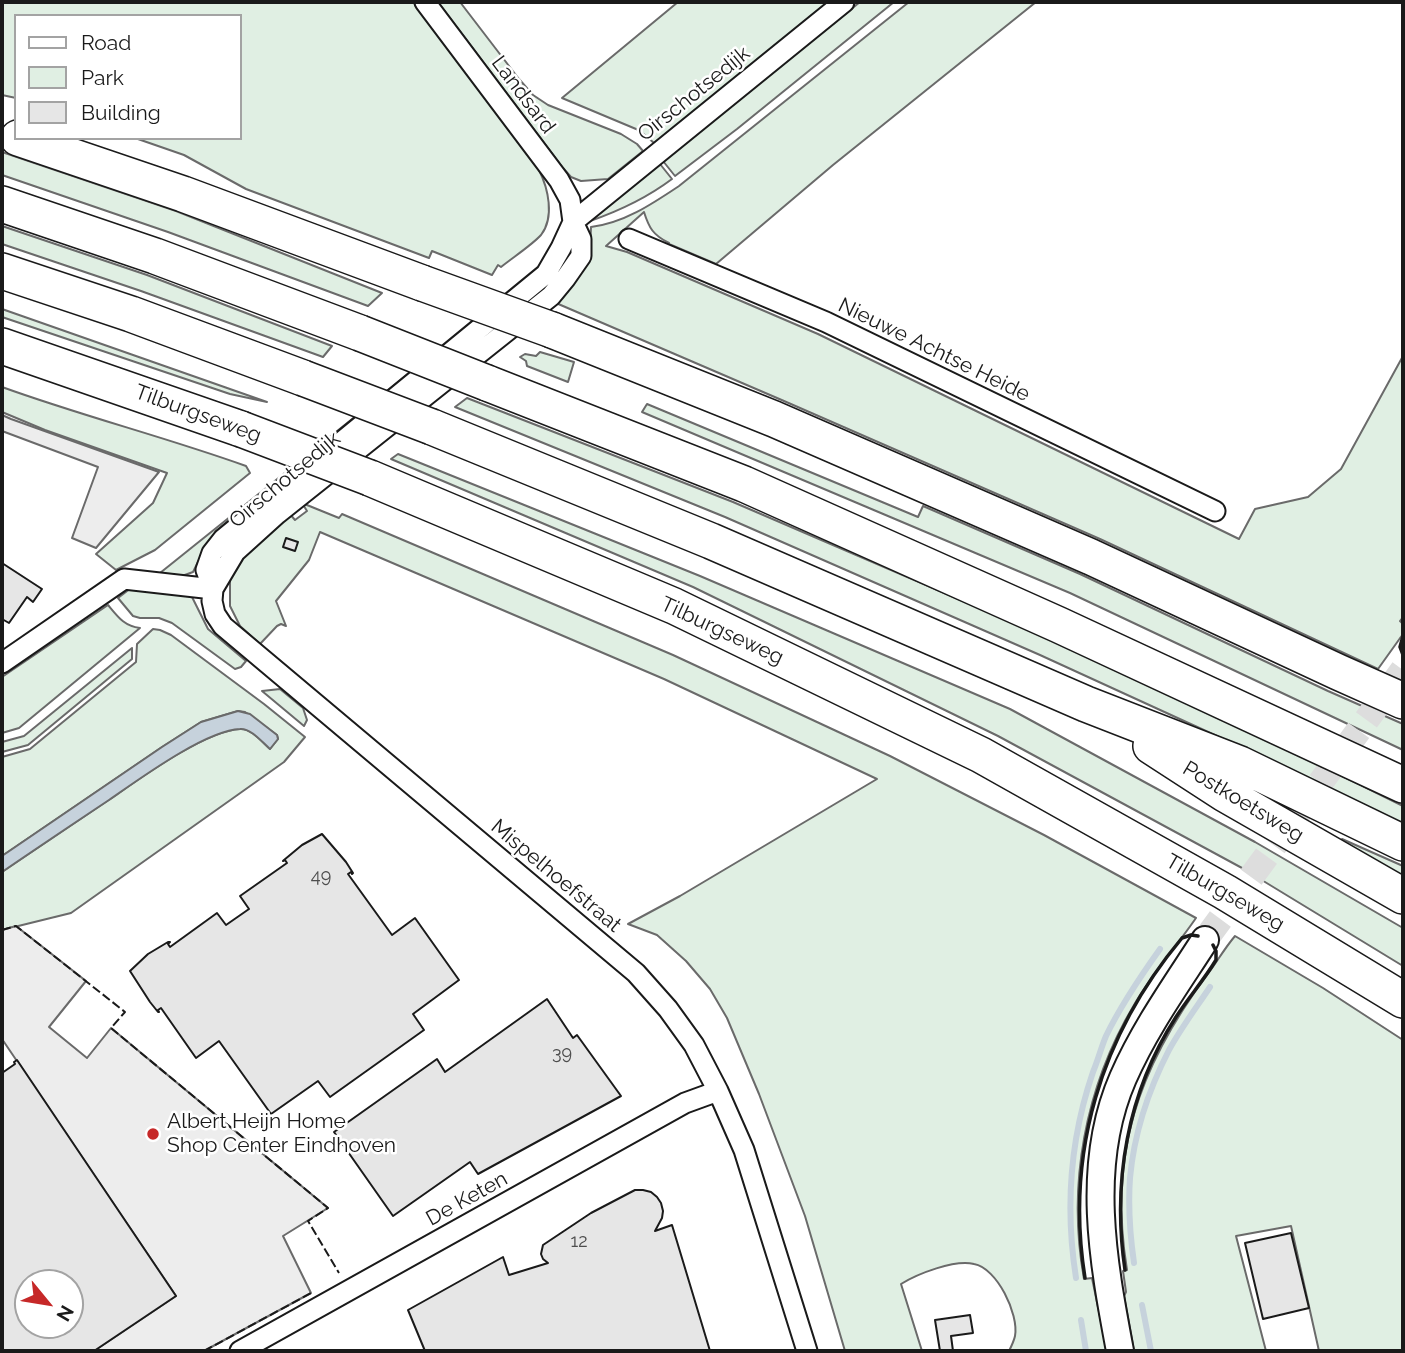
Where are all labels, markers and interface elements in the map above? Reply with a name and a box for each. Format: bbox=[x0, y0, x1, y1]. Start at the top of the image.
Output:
legend bbox=[14, 14, 242, 140]
text: Road bbox=[81, 30, 131, 55]
street label: Oirschotsedijk bbox=[633, 41, 755, 147]
street label: Landsard bbox=[486, 51, 560, 139]
text: Park bbox=[81, 65, 124, 90]
text: Building bbox=[81, 100, 161, 125]
street label: Nieuwe Achtse Heide bbox=[834, 293, 1034, 407]
street label: Tilburgseweg bbox=[131, 379, 265, 449]
street label: Oirschotsedijk bbox=[224, 426, 346, 534]
street label: Tilburgseweg bbox=[657, 592, 787, 670]
street label: Postkoetsweg bbox=[1178, 756, 1308, 848]
street label: Mispelhoefstraat bbox=[486, 814, 626, 938]
street label: Tilburgseweg bbox=[1161, 849, 1289, 937]
house number: 49 bbox=[311, 866, 331, 888]
house number: 39 bbox=[552, 1043, 572, 1065]
place label: Albert Heijn Home Shop Center Eindhoven bbox=[167, 1109, 396, 1159]
marker: Albert Heijn Home Shop Center Eindhoven bbox=[145, 1126, 161, 1142]
street label: De Keten bbox=[422, 1166, 512, 1232]
house number: 12 bbox=[570, 1231, 588, 1253]
north arrow bbox=[14, 1269, 84, 1339]
text: N bbox=[52, 1302, 79, 1325]

